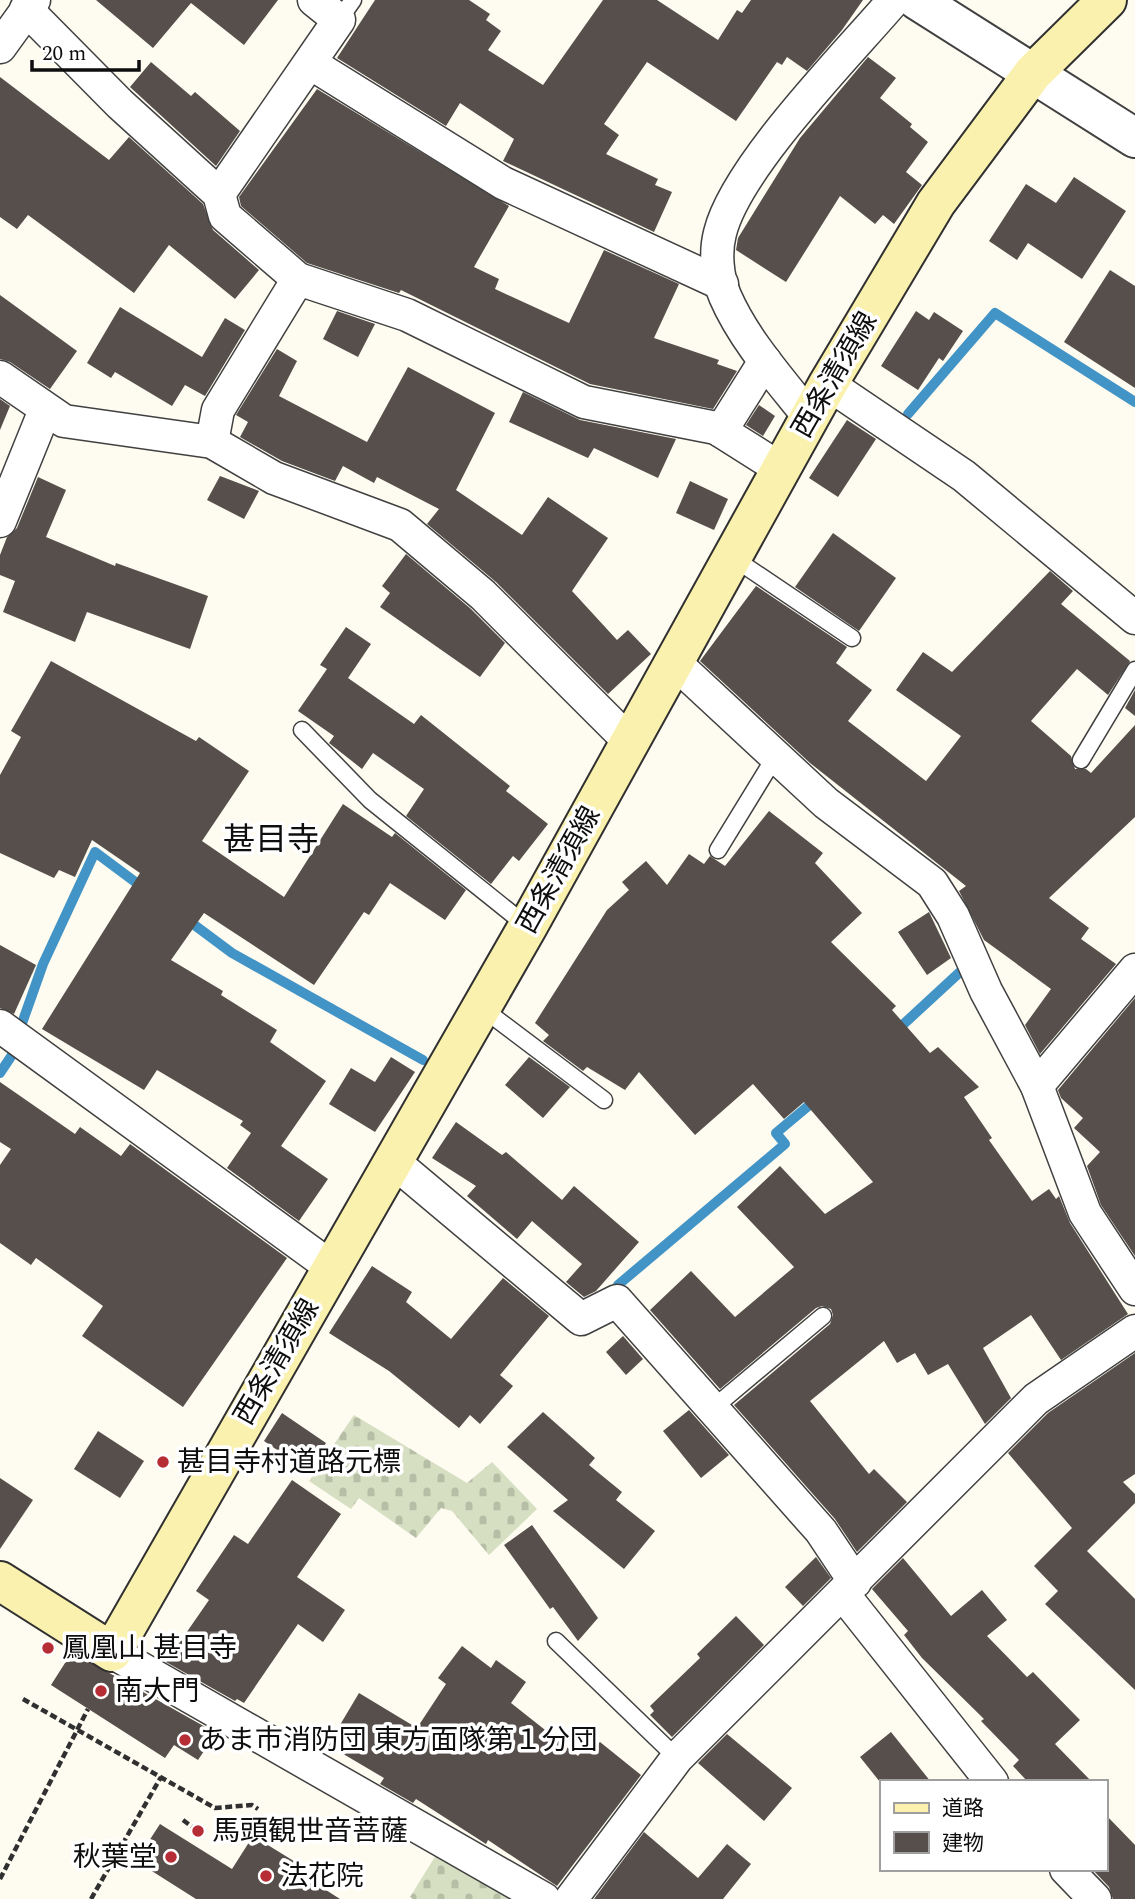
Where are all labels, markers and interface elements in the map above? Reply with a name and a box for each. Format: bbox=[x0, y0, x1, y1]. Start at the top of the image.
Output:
scale bar bbox=[32, 28, 138, 72]
text: 20 m bbox=[42, 38, 86, 70]
street label: 西条清須線 bbox=[781, 304, 889, 446]
street label: 西条清須線 bbox=[506, 798, 612, 942]
district label: 甚目寺 bbox=[223, 816, 319, 865]
street label: 西条清須線 bbox=[223, 1291, 331, 1433]
place label: 甚目寺村道路元標 bbox=[177, 1441, 401, 1484]
marker: 甚目寺村道路元標 bbox=[155, 1454, 171, 1470]
place label: 鳳凰山 甚目寺 bbox=[62, 1627, 237, 1670]
marker: 鳳凰山 甚目寺 bbox=[40, 1640, 56, 1656]
place label: 南大門 bbox=[115, 1670, 199, 1713]
marker: 南大門 bbox=[93, 1683, 109, 1699]
place label: あま市消防団 東方面隊第１分団 bbox=[199, 1719, 598, 1762]
marker: あま市消防団 東方面隊第１分団 bbox=[177, 1732, 193, 1748]
legend bbox=[880, 1780, 1107, 1871]
text: 道路 bbox=[942, 1793, 984, 1825]
place label: 馬頭観世音菩薩 bbox=[212, 1810, 408, 1853]
marker: 馬頭観世音菩薩 bbox=[190, 1823, 206, 1839]
text: 建物 bbox=[942, 1828, 984, 1860]
place label: 秋葉堂 bbox=[73, 1836, 157, 1879]
marker: 秋葉堂 bbox=[163, 1849, 179, 1865]
place label: 法花院 bbox=[280, 1855, 364, 1898]
marker: 法花院 bbox=[258, 1868, 274, 1884]

